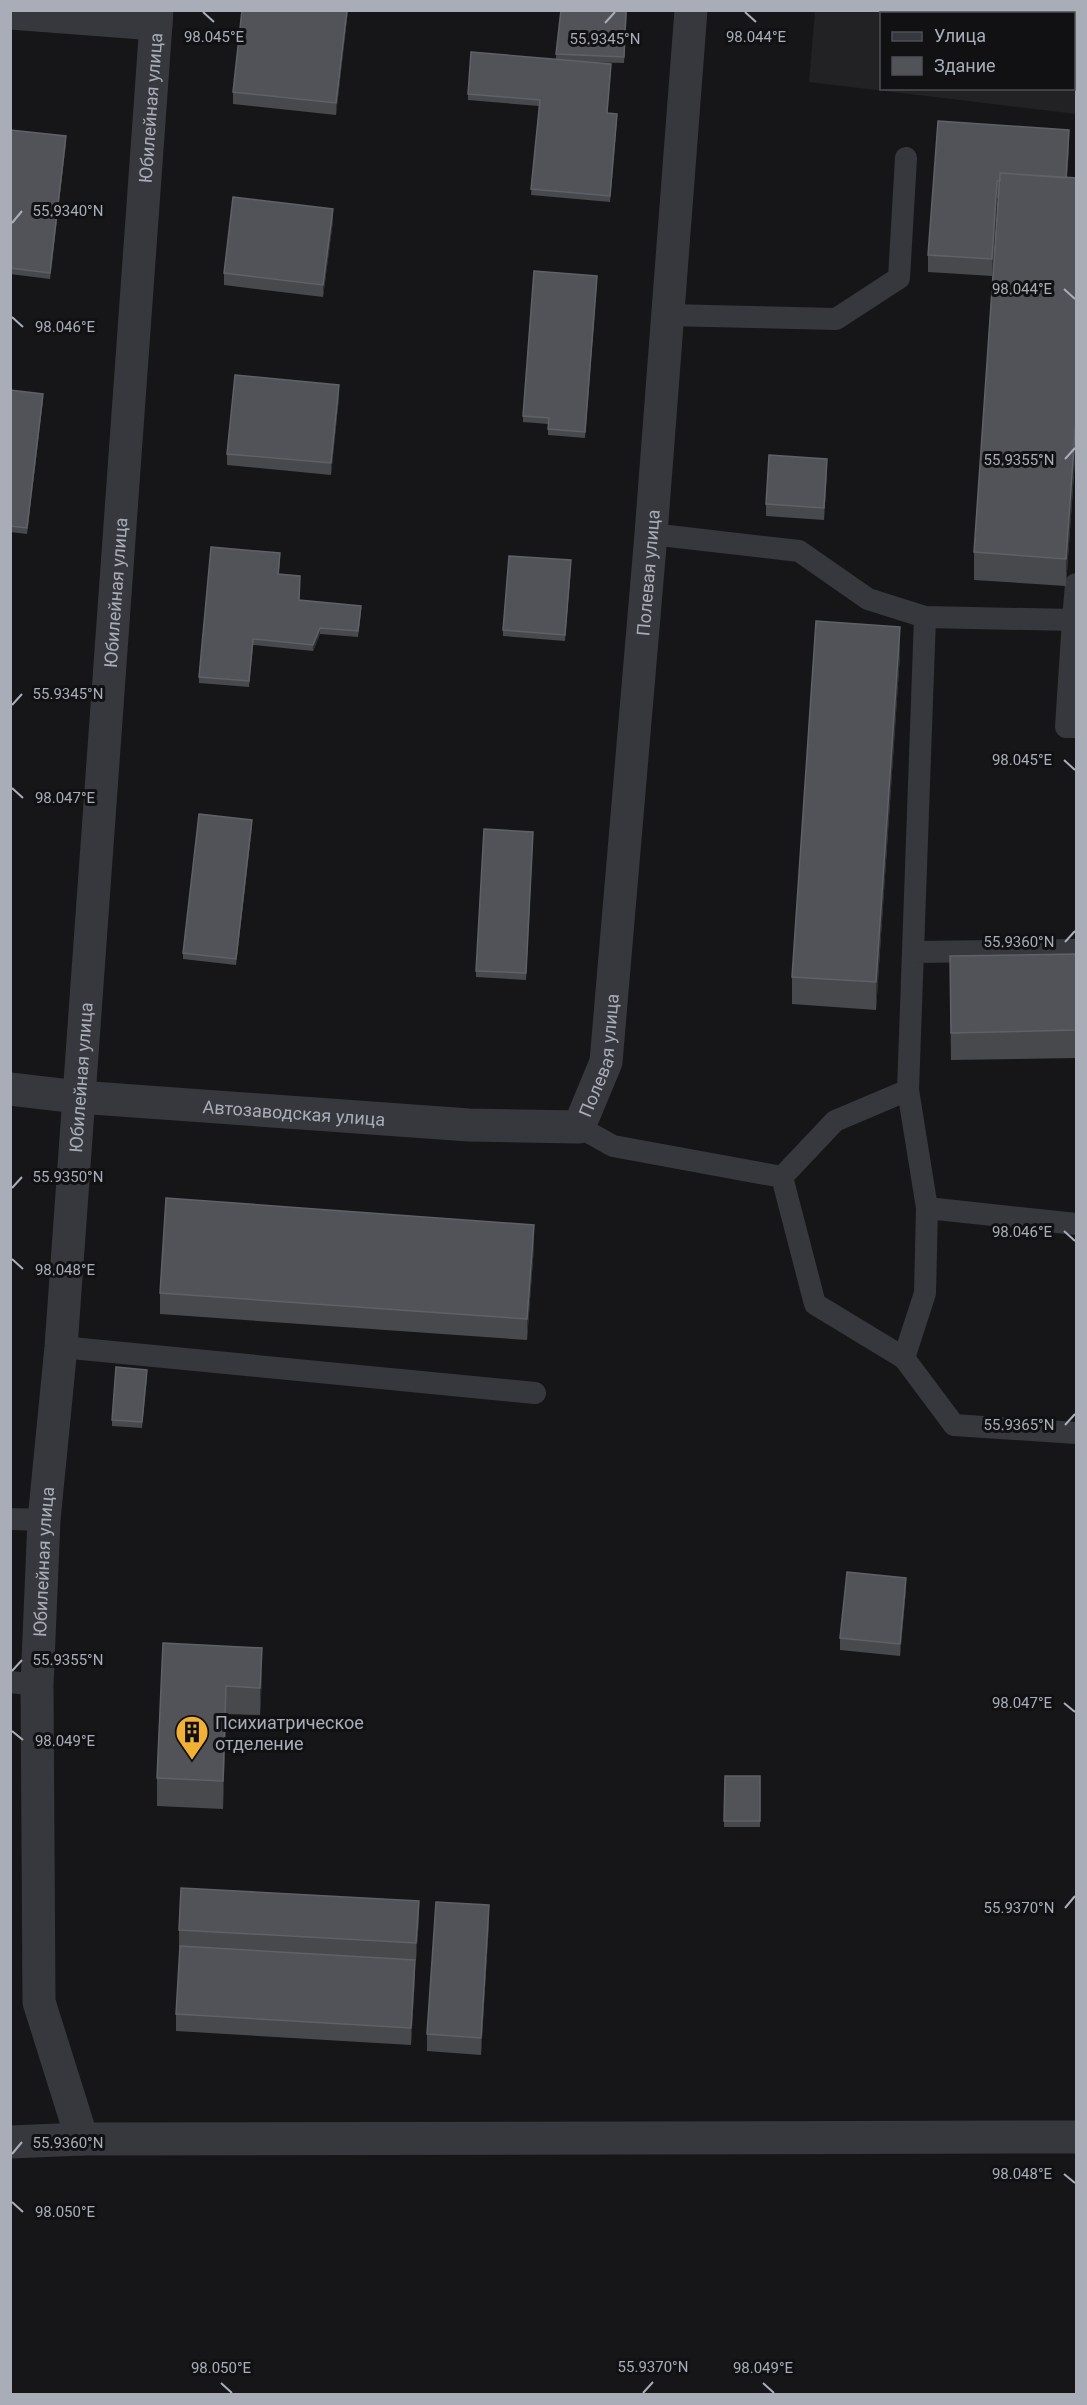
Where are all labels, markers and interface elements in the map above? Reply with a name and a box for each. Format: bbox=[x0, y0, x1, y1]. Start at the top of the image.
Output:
legend bbox=[880, 12, 1075, 90]
text: Улица bbox=[934, 25, 986, 46]
text: 98.045°E bbox=[184, 28, 245, 46]
text: 98.044°E bbox=[726, 28, 787, 46]
text: 55.9345°N bbox=[570, 30, 640, 48]
street label: Юбилейная улица bbox=[134, 32, 166, 184]
text: Здание bbox=[934, 55, 996, 76]
text: 55.9340°N bbox=[33, 202, 103, 220]
text: 98.044°E bbox=[992, 280, 1053, 298]
text: 98.046°E bbox=[35, 318, 96, 336]
text: 55.9355°N bbox=[984, 451, 1054, 469]
street label: Полевая улица bbox=[632, 509, 663, 637]
street label: Юбилейная улица bbox=[99, 517, 131, 668]
text: 55.9345°N bbox=[33, 685, 103, 703]
text: 98.045°E bbox=[992, 751, 1053, 769]
text: 98.047°E bbox=[35, 789, 96, 807]
text: 55.9360°N bbox=[984, 933, 1054, 951]
street label: Полевая улица bbox=[574, 993, 622, 1120]
street label: Юбилейная улица bbox=[65, 1001, 96, 1153]
street label: Автозаводская улица bbox=[202, 1095, 386, 1129]
text: 55.9350°N bbox=[33, 1168, 103, 1186]
text: 98.046°E bbox=[992, 1223, 1053, 1241]
text: 98.048°E bbox=[35, 1261, 96, 1279]
text: 55.9365°N bbox=[984, 1416, 1054, 1434]
street label: Юбилейная улица bbox=[29, 1486, 58, 1637]
text: 55.9355°N bbox=[33, 1651, 103, 1669]
text: 98.047°E bbox=[992, 1694, 1053, 1712]
place label: Психиатрическое отделение bbox=[215, 1712, 364, 1754]
building icon: Психиатрическое отделение bbox=[174, 1714, 210, 1761]
text: 98.049°E bbox=[35, 1732, 96, 1750]
text: 55.9370°N bbox=[984, 1899, 1054, 1917]
text: 55.9360°N bbox=[33, 2134, 103, 2152]
text: 98.048°E bbox=[992, 2165, 1053, 2183]
text: 98.050°E bbox=[35, 2203, 96, 2221]
text: 55.9370°N bbox=[618, 2358, 688, 2376]
text: 98.050°E bbox=[191, 2359, 252, 2377]
text: 98.049°E bbox=[733, 2359, 794, 2377]

